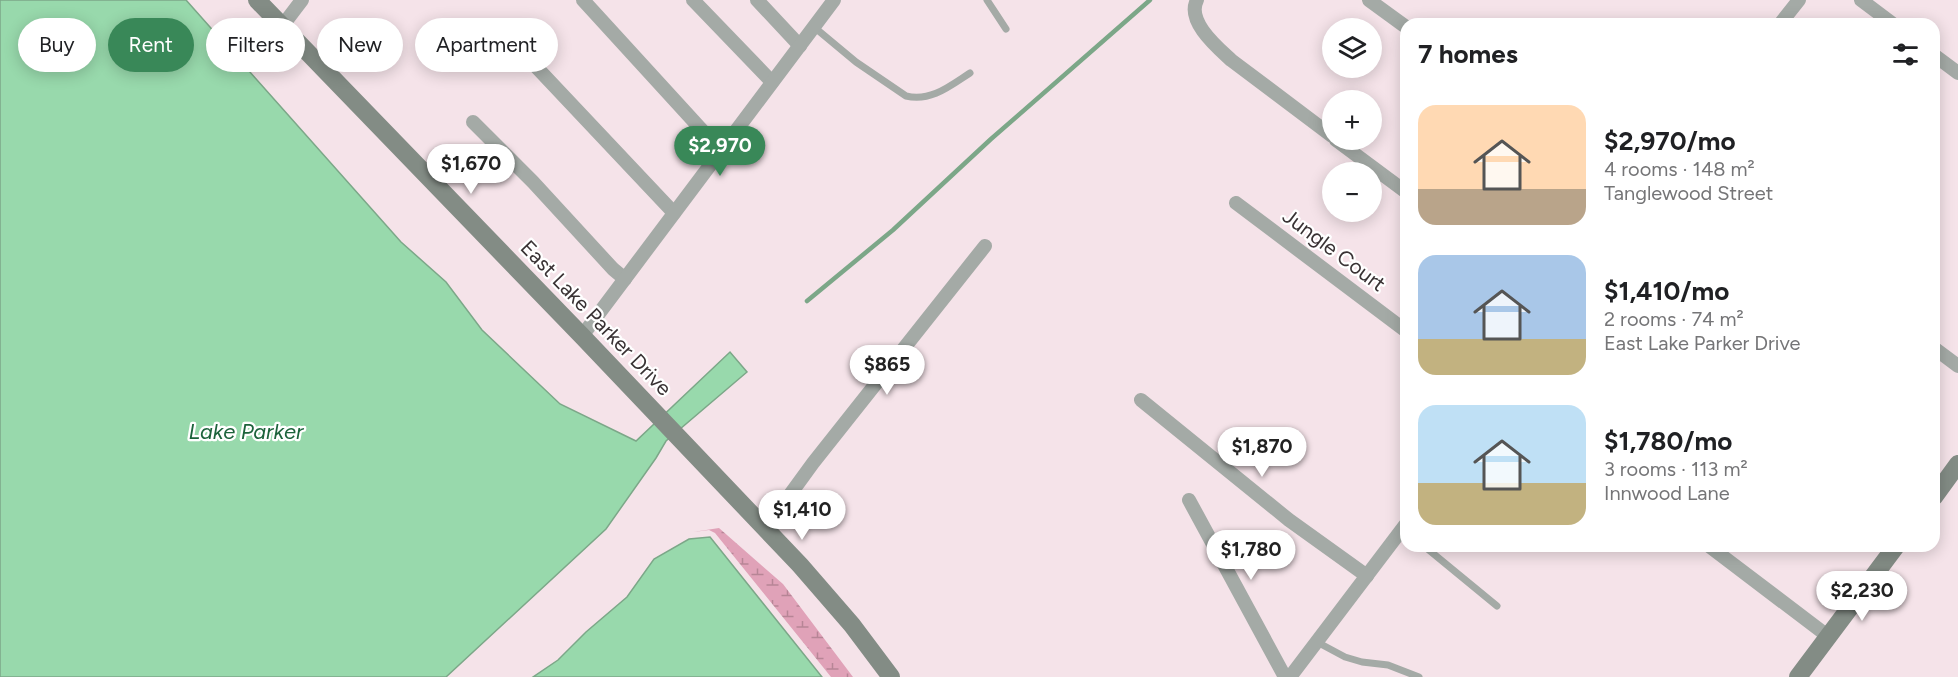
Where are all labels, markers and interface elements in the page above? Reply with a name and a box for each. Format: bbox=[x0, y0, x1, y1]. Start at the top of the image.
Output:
chip: Buy bbox=[18, 18, 96, 72]
chip: Rent bbox=[108, 18, 194, 72]
chip: Filters bbox=[206, 18, 305, 72]
chip: New bbox=[317, 18, 403, 72]
chip: Apartment bbox=[415, 18, 558, 72]
map controls bbox=[1322, 18, 1382, 222]
button: layers bbox=[1322, 18, 1382, 78]
text: 7 homes bbox=[1418, 38, 1518, 70]
icon: filters bbox=[1889, 38, 1922, 71]
button: + bbox=[1322, 90, 1382, 150]
text: $2,970/mo bbox=[1604, 125, 1736, 157]
pin: $2,970 bbox=[671, 126, 769, 177]
icon: home bbox=[1466, 129, 1538, 201]
text: $2,970 bbox=[688, 133, 752, 157]
pin: $1,670 bbox=[422, 144, 520, 195]
text: $1,670 bbox=[441, 151, 501, 175]
text: 4 rooms · 148 m² bbox=[1604, 157, 1755, 181]
button: − bbox=[1322, 162, 1382, 222]
text: Tanglewood Street bbox=[1604, 181, 1773, 205]
street label: Jungle Court bbox=[1278, 203, 1391, 296]
street label: East Lake Parker Drive bbox=[516, 235, 677, 401]
text: $1,410/mo bbox=[1604, 275, 1729, 307]
icon: home bbox=[1466, 279, 1538, 351]
text: 2 rooms · 74 m² bbox=[1604, 307, 1744, 331]
text: East Lake Parker Drive bbox=[1604, 331, 1801, 355]
pin: $865 bbox=[851, 345, 923, 396]
text: $865 bbox=[864, 352, 910, 376]
water label: Lake Parker bbox=[188, 418, 305, 445]
text: $1,780/mo bbox=[1604, 425, 1732, 457]
pin: $1,870 bbox=[1213, 427, 1311, 478]
icon: home bbox=[1466, 429, 1538, 501]
text: $1,870 bbox=[1232, 434, 1292, 458]
text: 3 rooms · 113 m² bbox=[1604, 457, 1748, 481]
text: Innwood Lane bbox=[1604, 481, 1730, 505]
pin: $1,410 bbox=[753, 490, 851, 541]
text: $1,410 bbox=[773, 497, 831, 521]
pin: $1,780 bbox=[1202, 530, 1300, 581]
text: $1,780 bbox=[1221, 537, 1281, 561]
pin: $2,230 bbox=[1813, 571, 1911, 622]
text: $2,230 bbox=[1830, 578, 1894, 602]

